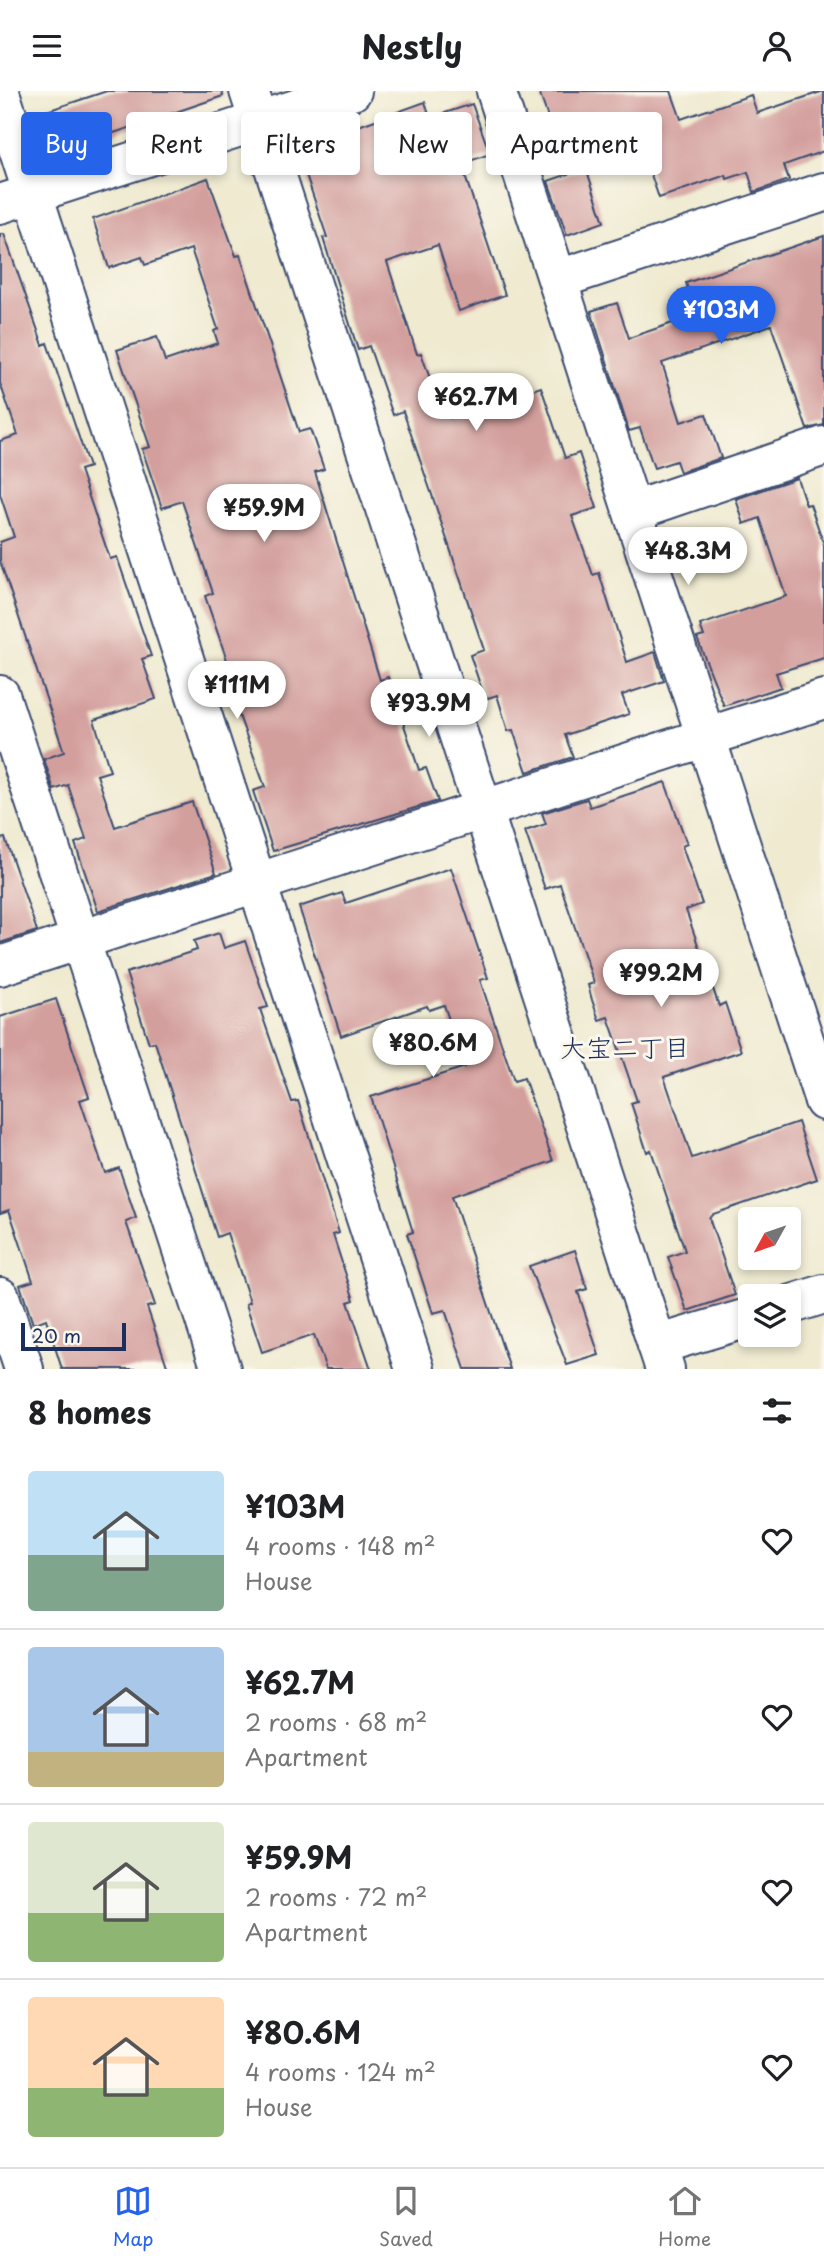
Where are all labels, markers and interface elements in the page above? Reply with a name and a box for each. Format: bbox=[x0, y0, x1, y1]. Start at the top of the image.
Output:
text: Nestly bbox=[362, 22, 462, 70]
icon: menu bbox=[28, 27, 66, 65]
icon: person bbox=[758, 27, 796, 65]
chip: Buy bbox=[21, 112, 112, 175]
chip: Rent bbox=[126, 112, 227, 175]
chip: Filters bbox=[241, 112, 360, 175]
chip: New bbox=[374, 112, 472, 175]
chip: Apartment bbox=[486, 112, 662, 175]
pin: ¥103M bbox=[672, 287, 770, 346]
text: ¥103M bbox=[683, 291, 759, 326]
pin: ¥62.7M bbox=[419, 373, 533, 433]
text: ¥62.7M bbox=[434, 378, 518, 413]
pin: ¥59.9M bbox=[207, 484, 321, 544]
text: ¥59.9M bbox=[223, 489, 305, 524]
pin: ¥48.3M bbox=[631, 527, 745, 587]
text: ¥48.3M bbox=[644, 532, 732, 567]
pin: ¥111M bbox=[188, 661, 286, 721]
text: ¥111M bbox=[204, 666, 270, 701]
pin: ¥93.9M bbox=[372, 679, 486, 739]
text: ¥93.9M bbox=[387, 684, 471, 719]
pin: ¥99.2M bbox=[604, 949, 718, 1009]
text: ¥99.2M bbox=[619, 954, 703, 989]
pin: ¥80.6M bbox=[376, 1019, 490, 1079]
text: ¥80.6M bbox=[388, 1024, 478, 1059]
district label: 大宝二丁目 bbox=[560, 1027, 690, 1066]
north arrow bbox=[738, 1207, 802, 1271]
map controls bbox=[738, 1207, 801, 1347]
button: layers bbox=[738, 1284, 801, 1347]
scale bar bbox=[21, 1320, 126, 1352]
text: 20 m bbox=[32, 1321, 81, 1349]
text: 8 homes bbox=[28, 1389, 151, 1434]
icon: filters bbox=[758, 1392, 796, 1430]
text: ¥103M bbox=[245, 1483, 345, 1528]
icon: home bbox=[84, 1499, 168, 1583]
icon: heart bbox=[758, 1522, 796, 1560]
text: 4 rooms · 148 m² bbox=[245, 1528, 436, 1563]
text: House bbox=[245, 1563, 312, 1598]
text: ¥62.7M bbox=[245, 1659, 355, 1704]
icon: home bbox=[84, 1675, 168, 1759]
icon: heart bbox=[758, 1698, 796, 1736]
text: 2 rooms · 68 m² bbox=[245, 1704, 427, 1739]
text: Apartment bbox=[245, 1739, 368, 1774]
text: ¥59.9M bbox=[245, 1834, 352, 1879]
icon: home bbox=[84, 1850, 168, 1934]
icon: heart bbox=[758, 1873, 796, 1911]
text: 2 rooms · 72 m² bbox=[245, 1879, 427, 1914]
text: Apartment bbox=[245, 1914, 368, 1949]
text: ¥80.6M bbox=[245, 2009, 361, 2054]
icon: home bbox=[84, 2025, 168, 2109]
icon: heart bbox=[758, 2048, 796, 2086]
text: 4 rooms · 124 m² bbox=[245, 2054, 436, 2089]
text: House bbox=[245, 2089, 312, 2124]
tab: Map bbox=[113, 2182, 153, 2252]
tab: Saved bbox=[379, 2182, 433, 2252]
tab: Home bbox=[658, 2182, 711, 2252]

